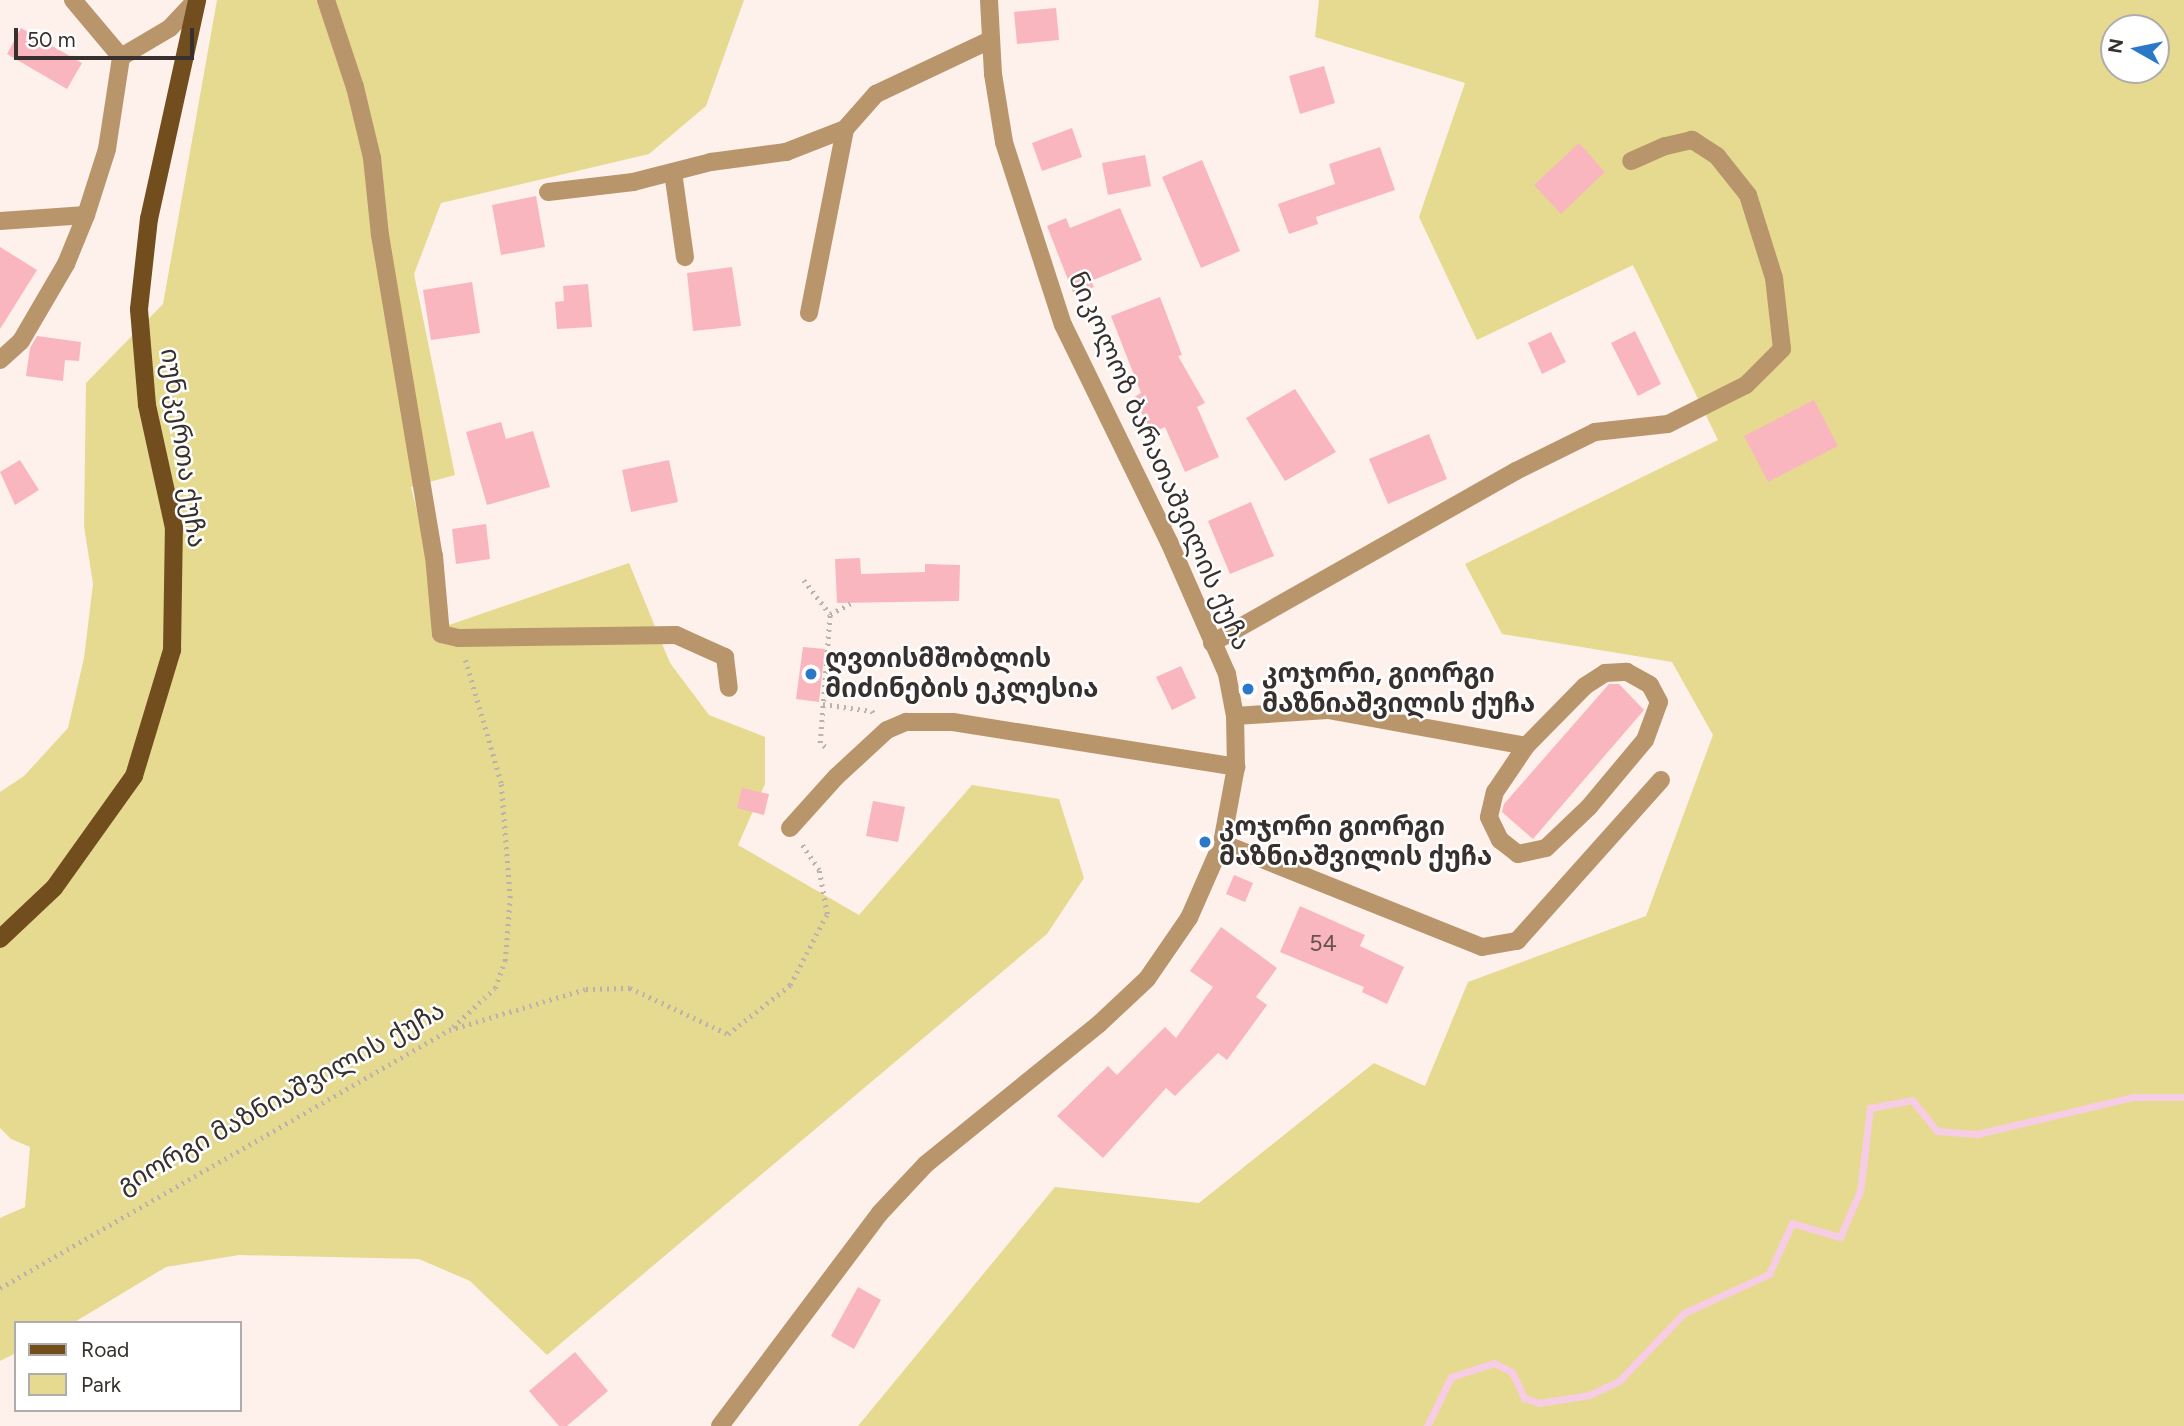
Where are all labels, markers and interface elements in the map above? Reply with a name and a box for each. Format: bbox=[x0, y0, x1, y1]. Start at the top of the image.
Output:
scale bar bbox=[18, 14, 198, 58]
north arrow bbox=[2100, 14, 2170, 84]
text: 50 m bbox=[27, 27, 76, 52]
text: N bbox=[2103, 37, 2128, 55]
street label: ნიკოლოზ ბარათაშვილის ქუჩა bbox=[1061, 267, 1257, 655]
street label: იუნკერთა ქუჩა bbox=[154, 346, 212, 550]
place label: ღვთისმშობლის მიძინების ეკლესია bbox=[825, 643, 1098, 704]
place label: კოჯორი, გიორგი მაზნიაშვილის ქუჩა bbox=[1262, 658, 1535, 720]
marker: ღვთისმშობლის მიძინების ეკლესია bbox=[803, 666, 819, 682]
marker: კოჯორი, გიორგი მაზნიაშვილის ქუჩა bbox=[1240, 681, 1256, 697]
place label: კოჯორი გიორგი მაზნიაშვილის ქუჩა bbox=[1219, 811, 1492, 872]
marker: კოჯორი გიორგი მაზნიაშვილის ქუჩა bbox=[1197, 834, 1213, 850]
house number: 54 bbox=[1309, 929, 1337, 957]
street label: გიორგი მაზნიაშვილის ქუჩა bbox=[112, 995, 450, 1201]
legend bbox=[14, 1321, 242, 1412]
text: Road bbox=[81, 1337, 129, 1362]
text: Park bbox=[81, 1372, 121, 1397]

